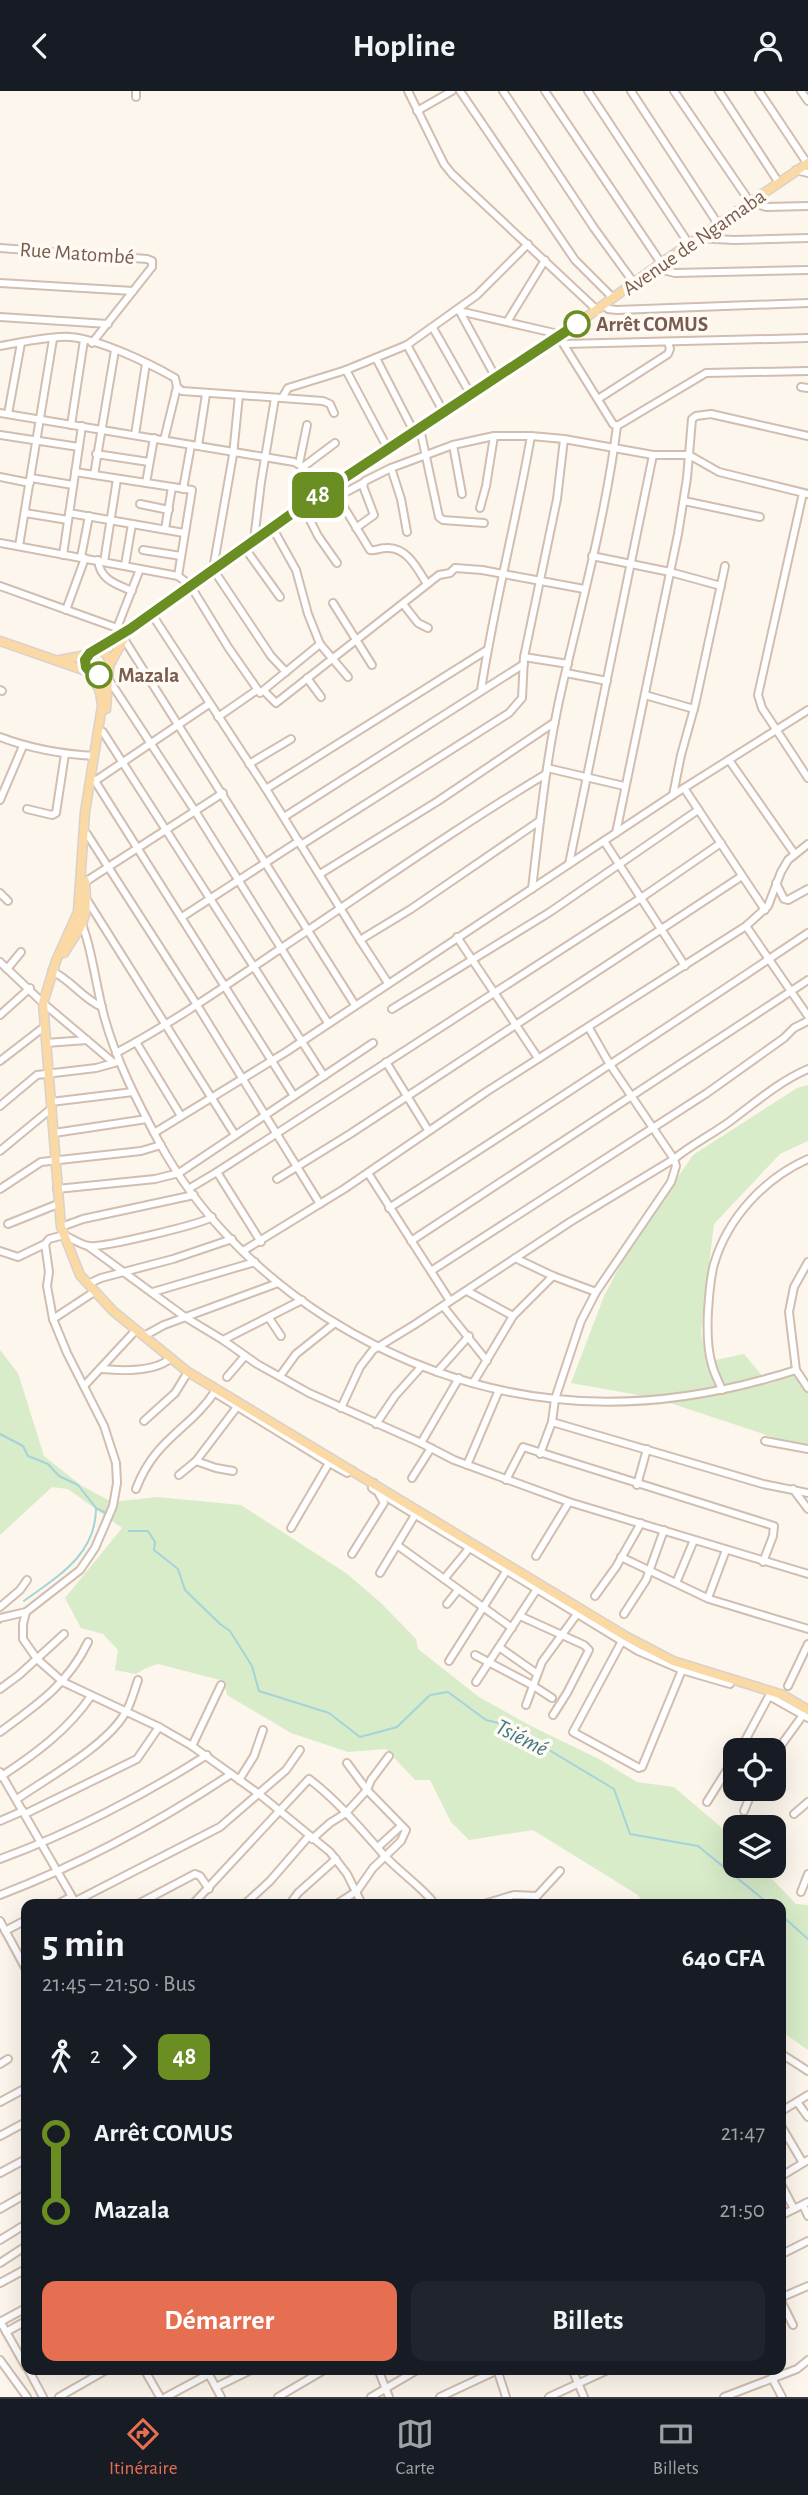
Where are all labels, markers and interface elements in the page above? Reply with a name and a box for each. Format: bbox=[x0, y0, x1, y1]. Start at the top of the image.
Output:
icon: back bbox=[21, 27, 59, 65]
icon: person bbox=[749, 27, 787, 65]
text: Hopline bbox=[353, 30, 455, 62]
street label: Avenue de Ngamaba bbox=[619, 185, 770, 299]
street label: Rue Matombé bbox=[19, 239, 135, 268]
marker: Arrêt COMUS bbox=[564, 311, 590, 337]
place label: Arrêt COMUS bbox=[596, 314, 708, 335]
line badge: 48 bbox=[286, 472, 350, 518]
text: 48 bbox=[306, 483, 330, 507]
marker: Mazala bbox=[86, 662, 112, 688]
place label: Mazala bbox=[118, 665, 179, 686]
water label: Tsiémé bbox=[491, 1716, 552, 1761]
map controls bbox=[723, 1738, 786, 1878]
button: locate bbox=[723, 1738, 786, 1801]
button: layers bbox=[723, 1815, 786, 1878]
text: 5 min bbox=[42, 1926, 125, 1964]
text: 640 CFA bbox=[682, 1945, 765, 1971]
text: 21:45 – 21:50 · Bus bbox=[42, 1973, 196, 1996]
icon: walk bbox=[42, 2038, 80, 2076]
icon: forward bbox=[110, 2038, 148, 2076]
text: 2 bbox=[90, 2045, 100, 2068]
text: 48 bbox=[172, 2045, 196, 2069]
text: Arrêt COMUS bbox=[94, 2120, 233, 2146]
text: 21:47 bbox=[721, 2122, 765, 2145]
text: Mazala bbox=[94, 2197, 170, 2223]
text: 21:50 bbox=[720, 2199, 765, 2222]
button: Démarrer bbox=[42, 2281, 397, 2361]
button: Billets bbox=[411, 2281, 765, 2361]
tab: Itinéraire bbox=[109, 2415, 177, 2480]
tab: Carte bbox=[396, 2415, 435, 2480]
tab: Billets bbox=[653, 2415, 699, 2480]

